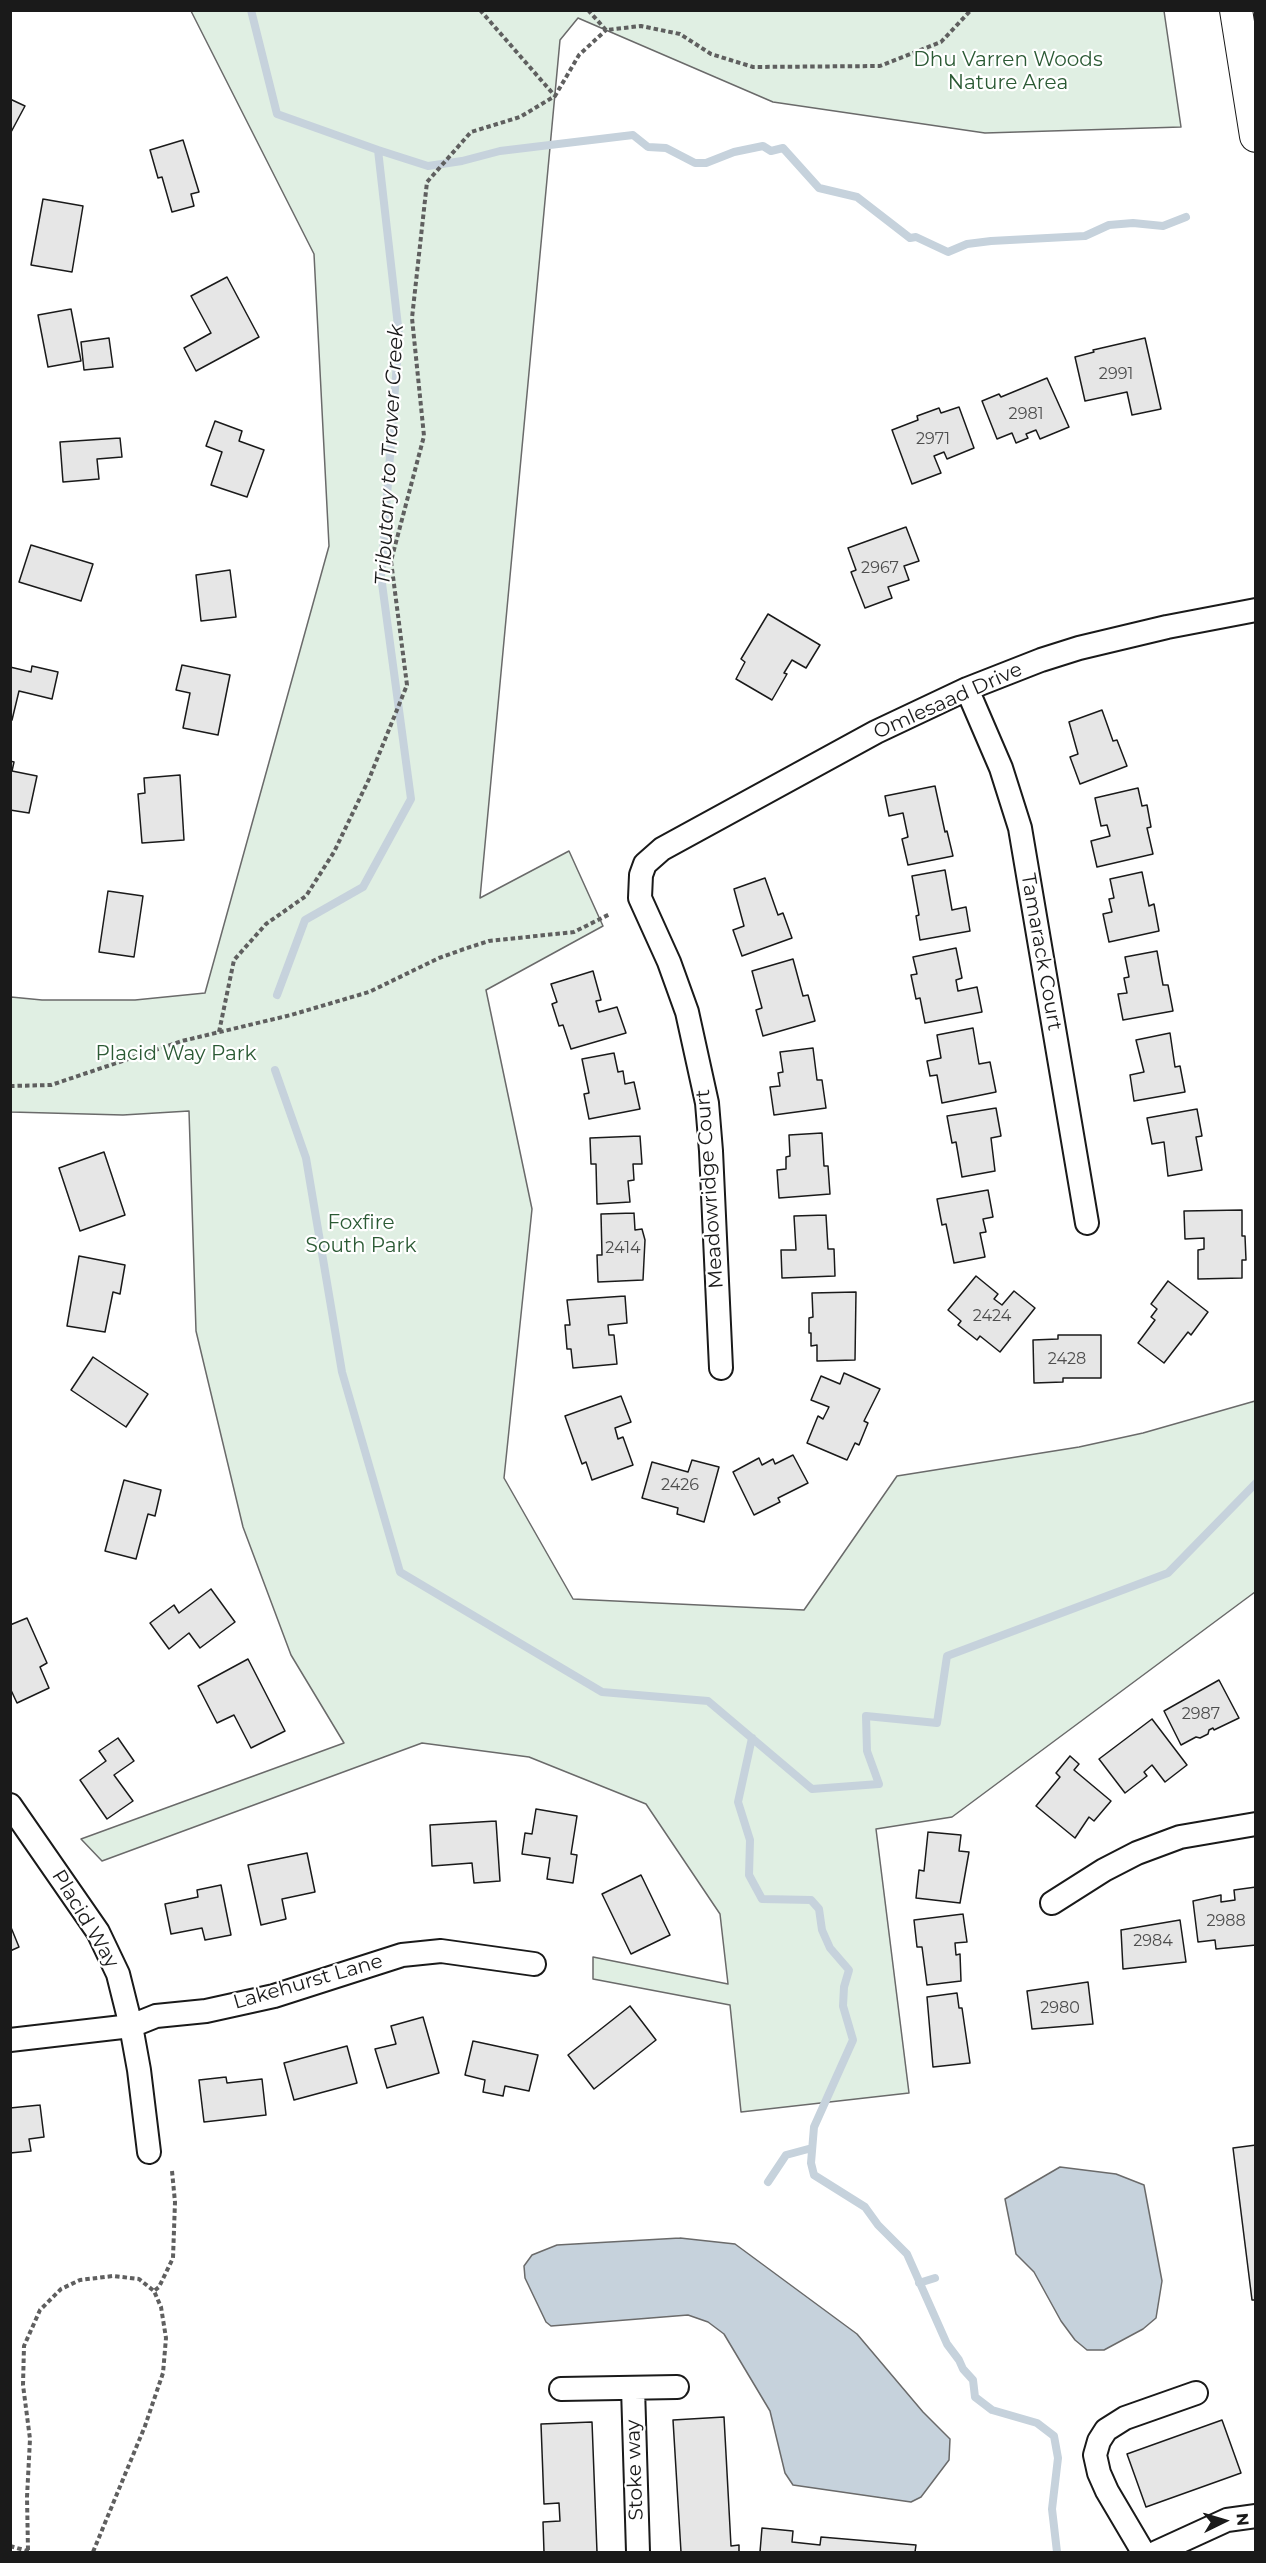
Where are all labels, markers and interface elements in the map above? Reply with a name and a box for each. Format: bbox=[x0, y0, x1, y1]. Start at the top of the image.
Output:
park label: Dhu Varren Woods Nature Area bbox=[913, 48, 1103, 95]
water label: Tributary to Traver Creek bbox=[371, 324, 409, 586]
house number: 2991 bbox=[1099, 364, 1133, 384]
house number: 2981 bbox=[1009, 404, 1043, 424]
house number: 2971 bbox=[916, 429, 950, 449]
house number: 2967 bbox=[861, 558, 899, 578]
street label: Omlesaad Drive bbox=[870, 657, 1026, 745]
street label: Tamarack Court bbox=[1015, 872, 1067, 1032]
park label: Placid Way Park bbox=[95, 1042, 257, 1066]
street label: Meadowridge Court bbox=[691, 1088, 729, 1290]
park label: Foxfire South Park bbox=[306, 1211, 416, 1258]
house number: 2414 bbox=[605, 1238, 641, 1258]
house number: 2424 bbox=[973, 1306, 1011, 1326]
house number: 2428 bbox=[1048, 1349, 1086, 1369]
house number: 2426 bbox=[661, 1475, 699, 1495]
house number: 2987 bbox=[1182, 1704, 1220, 1724]
street label: Placid Way bbox=[46, 1866, 124, 1972]
house number: 2988 bbox=[1206, 1911, 1246, 1931]
house number: 2984 bbox=[1133, 1931, 1173, 1951]
street label: Lakehurst Lane bbox=[230, 1949, 386, 2015]
house number: 2980 bbox=[1040, 1998, 1080, 2018]
street label: Stoke way bbox=[621, 2419, 649, 2521]
north arrow bbox=[1194, 2491, 1254, 2551]
text: N bbox=[1232, 2512, 1252, 2527]

